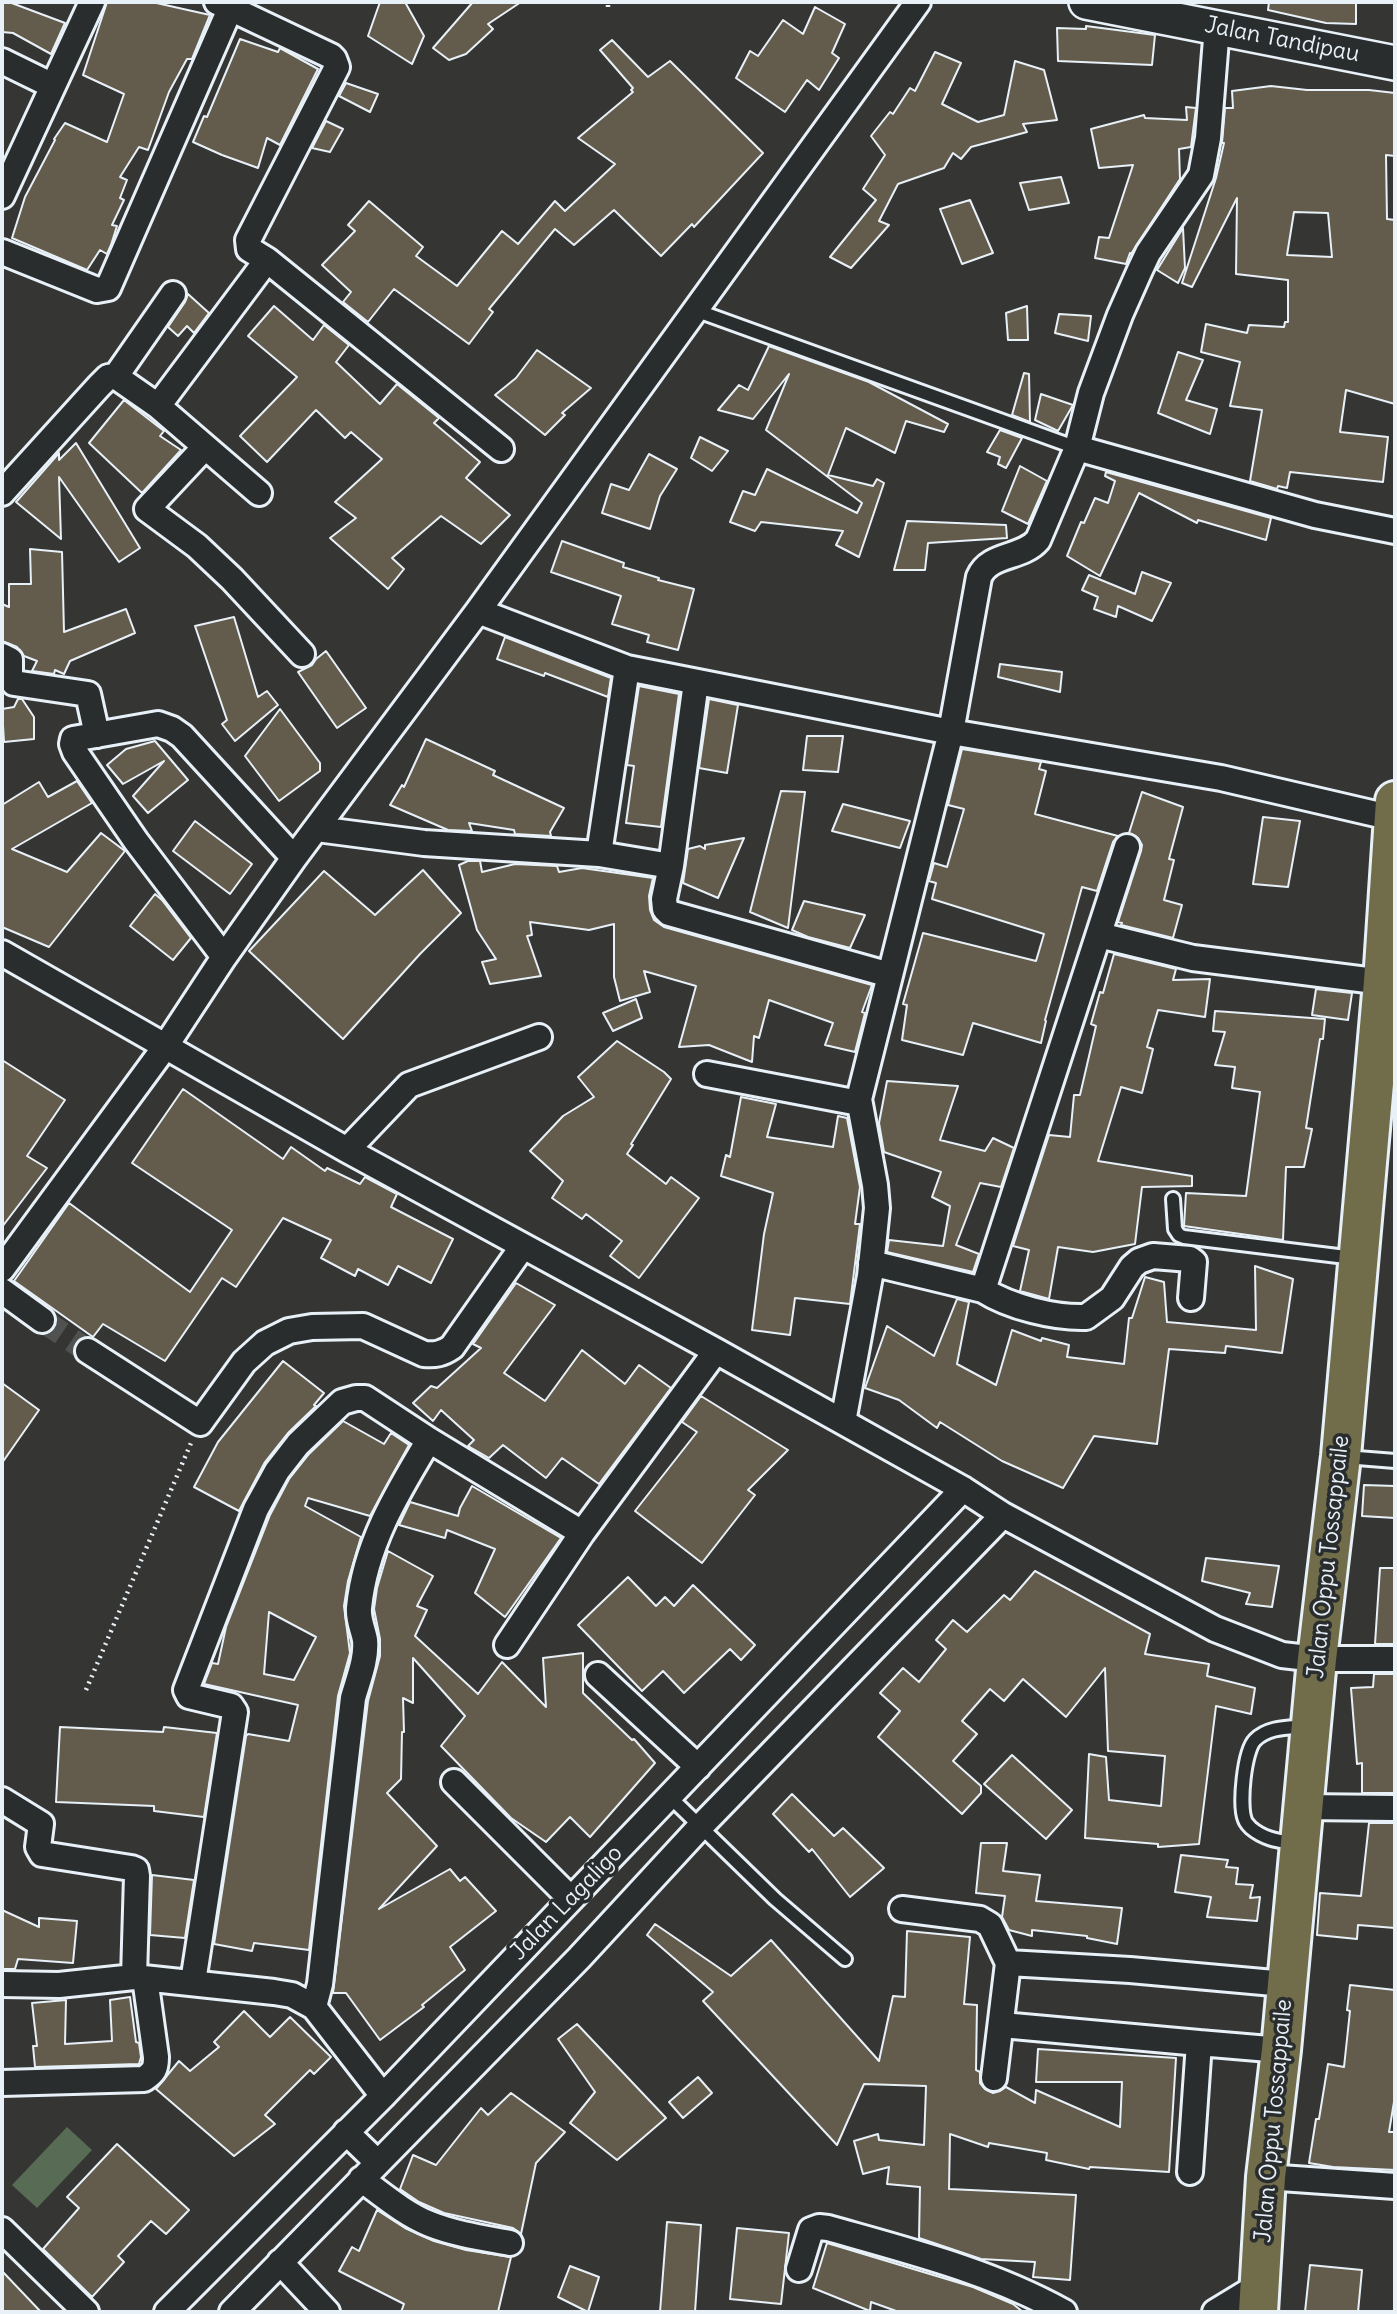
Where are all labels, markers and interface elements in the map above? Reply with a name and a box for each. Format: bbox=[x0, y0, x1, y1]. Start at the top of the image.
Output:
street label: Jalan Tandipau bbox=[1202, 11, 1362, 69]
street label: Jalan Oppu Tossappaile bbox=[1303, 1434, 1355, 1680]
street label: Jalan Lagaligo bbox=[505, 1840, 629, 1966]
street label: Jalan Oppu Tossappaile bbox=[1250, 1998, 1298, 2244]

